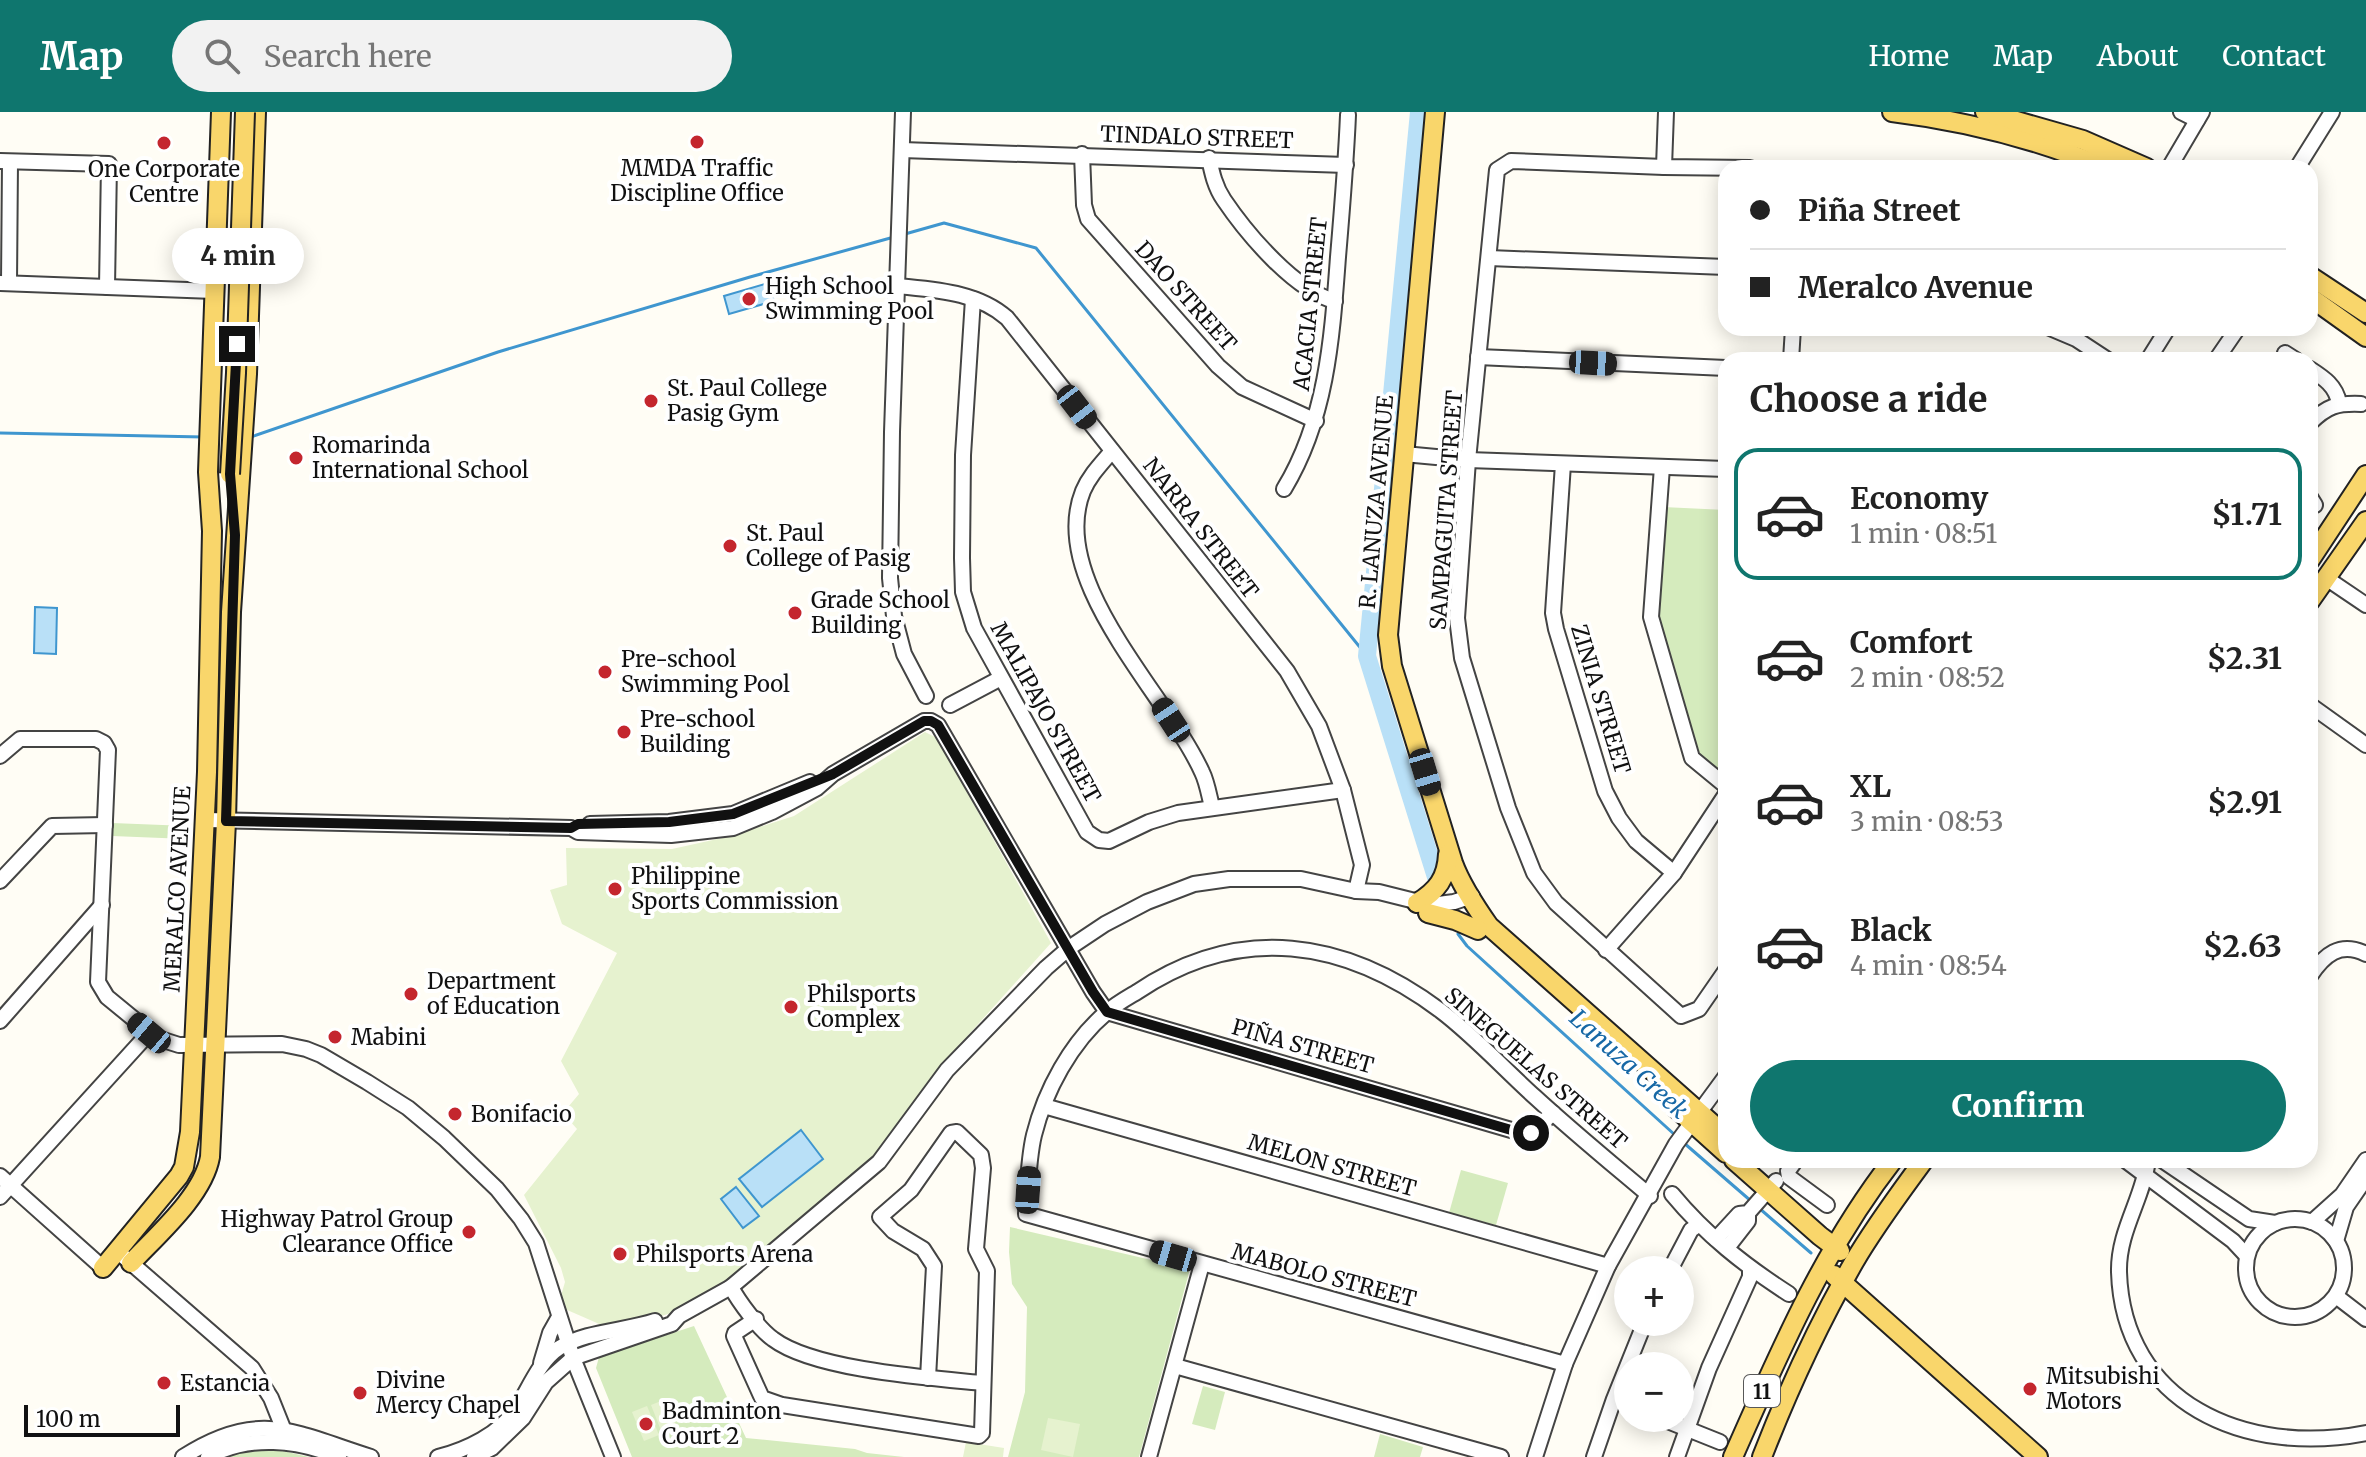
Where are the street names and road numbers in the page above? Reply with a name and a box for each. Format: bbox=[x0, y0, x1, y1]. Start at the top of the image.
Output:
street label: TINDALO STREET bbox=[1100, 120, 1294, 154]
street label: ACACIA STREET bbox=[1287, 216, 1333, 393]
street label: DAO STREET bbox=[1129, 235, 1243, 357]
street label: SAMPAGUITA STREET bbox=[1424, 389, 1468, 631]
street label: R. LANUZA AVENUE bbox=[1353, 394, 1399, 610]
street label: NARRA STREET bbox=[1137, 452, 1265, 604]
street label: MALIPAJO STREET bbox=[985, 617, 1107, 807]
street label: ZINIA STREET bbox=[1565, 621, 1637, 777]
street label: MERALCO AVENUE bbox=[158, 785, 196, 993]
street label: SINEGUELAS STREET bbox=[1439, 981, 1633, 1155]
street label: PIÑA STREET bbox=[1229, 1012, 1377, 1080]
street label: MELON STREET bbox=[1245, 1128, 1419, 1202]
street label: MABOLO STREET bbox=[1229, 1237, 1419, 1313]
road number: 11 bbox=[1744, 1375, 1780, 1407]

